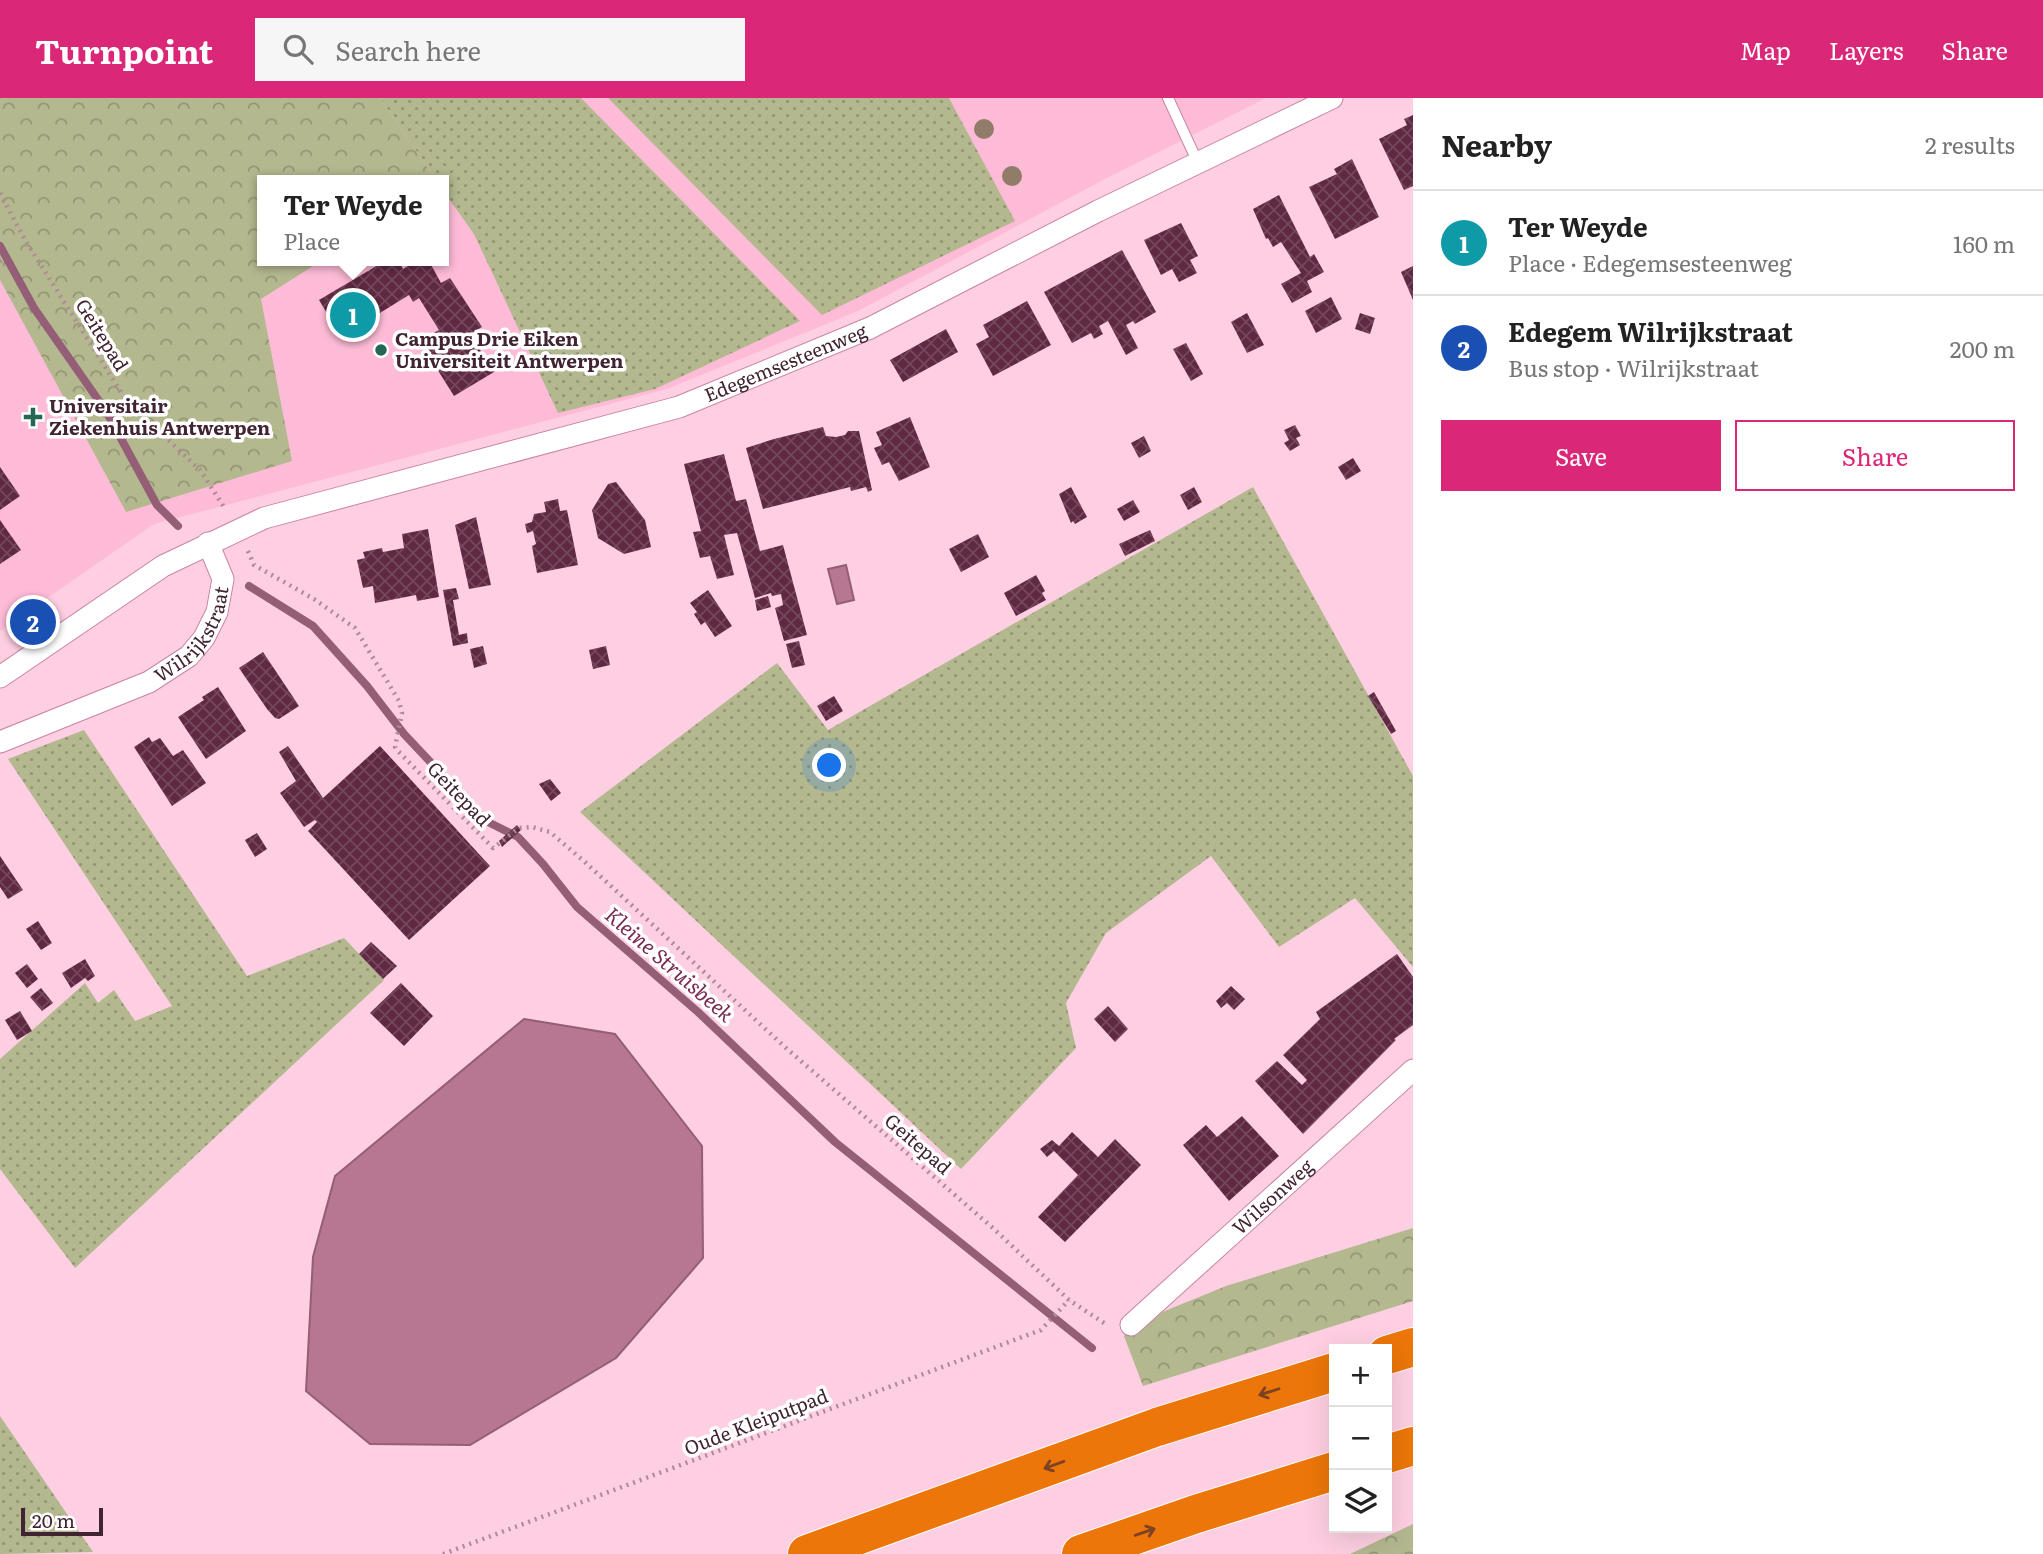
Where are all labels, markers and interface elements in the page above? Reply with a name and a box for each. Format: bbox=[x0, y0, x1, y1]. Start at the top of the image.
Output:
search box bbox=[255, 18, 745, 81]
text: Turnpoint bbox=[35, 25, 213, 74]
icon: search bbox=[279, 30, 317, 68]
text: Search here bbox=[335, 30, 481, 69]
text: Map bbox=[1740, 32, 1791, 67]
text: Layers bbox=[1829, 32, 1903, 67]
text: Share bbox=[1941, 32, 2008, 67]
text: Nearby bbox=[1441, 122, 1552, 166]
text: 2 results bbox=[1925, 127, 2015, 161]
popup bbox=[257, 175, 449, 266]
text: Ter Weyde bbox=[283, 184, 423, 223]
text: Ter Weyde bbox=[1508, 206, 1648, 245]
text: Place bbox=[283, 223, 340, 257]
text: 1 bbox=[1459, 226, 1469, 260]
text: 160 m bbox=[1953, 226, 2015, 260]
text: Place · Edegemsesteenweg bbox=[1508, 245, 1792, 279]
pin: 1 bbox=[330, 289, 376, 341]
street label: Geitepad bbox=[70, 293, 136, 376]
text: Edegem Wilrijkstraat bbox=[1508, 311, 1793, 350]
street label: Edegemsesteenweg bbox=[700, 316, 871, 408]
place label: Campus Drie Eiken Universiteit Antwerpen bbox=[395, 324, 624, 374]
text: 2 bbox=[1458, 331, 1470, 365]
text: 200 m bbox=[1950, 331, 2015, 365]
marker: Campus Drie Eiken Universiteit Antwerpen bbox=[373, 342, 389, 358]
text: Bus stop · Wilrijkstraat bbox=[1508, 350, 1759, 384]
place label: Universitair Ziekenhuis Antwerpen bbox=[49, 391, 270, 441]
marker: Universitair Ziekenhuis Antwerpen bbox=[23, 407, 43, 427]
button: Save bbox=[1441, 420, 1721, 491]
button: Share bbox=[1735, 420, 2015, 491]
street label: Wilrijkstraat bbox=[148, 583, 234, 688]
pin: 2 bbox=[10, 596, 56, 648]
your location bbox=[812, 748, 846, 782]
street label: Geitepad bbox=[422, 755, 498, 832]
water label: Kleine Struisbeek bbox=[599, 898, 742, 1028]
street label: Geitepad bbox=[879, 1106, 959, 1181]
street label: Wilsonweg bbox=[1225, 1152, 1319, 1240]
map controls bbox=[1329, 1344, 1392, 1533]
button: + bbox=[1329, 1344, 1392, 1407]
street label: Oude Kleiputpad bbox=[680, 1381, 832, 1461]
one-way arrow bbox=[1258, 1386, 1280, 1399]
button: − bbox=[1329, 1407, 1392, 1470]
one-way arrow bbox=[1043, 1460, 1065, 1472]
button: layers bbox=[1329, 1470, 1392, 1533]
scale bar bbox=[21, 1505, 103, 1537]
text: 20 m bbox=[32, 1506, 75, 1534]
one-way arrow bbox=[1134, 1525, 1156, 1537]

